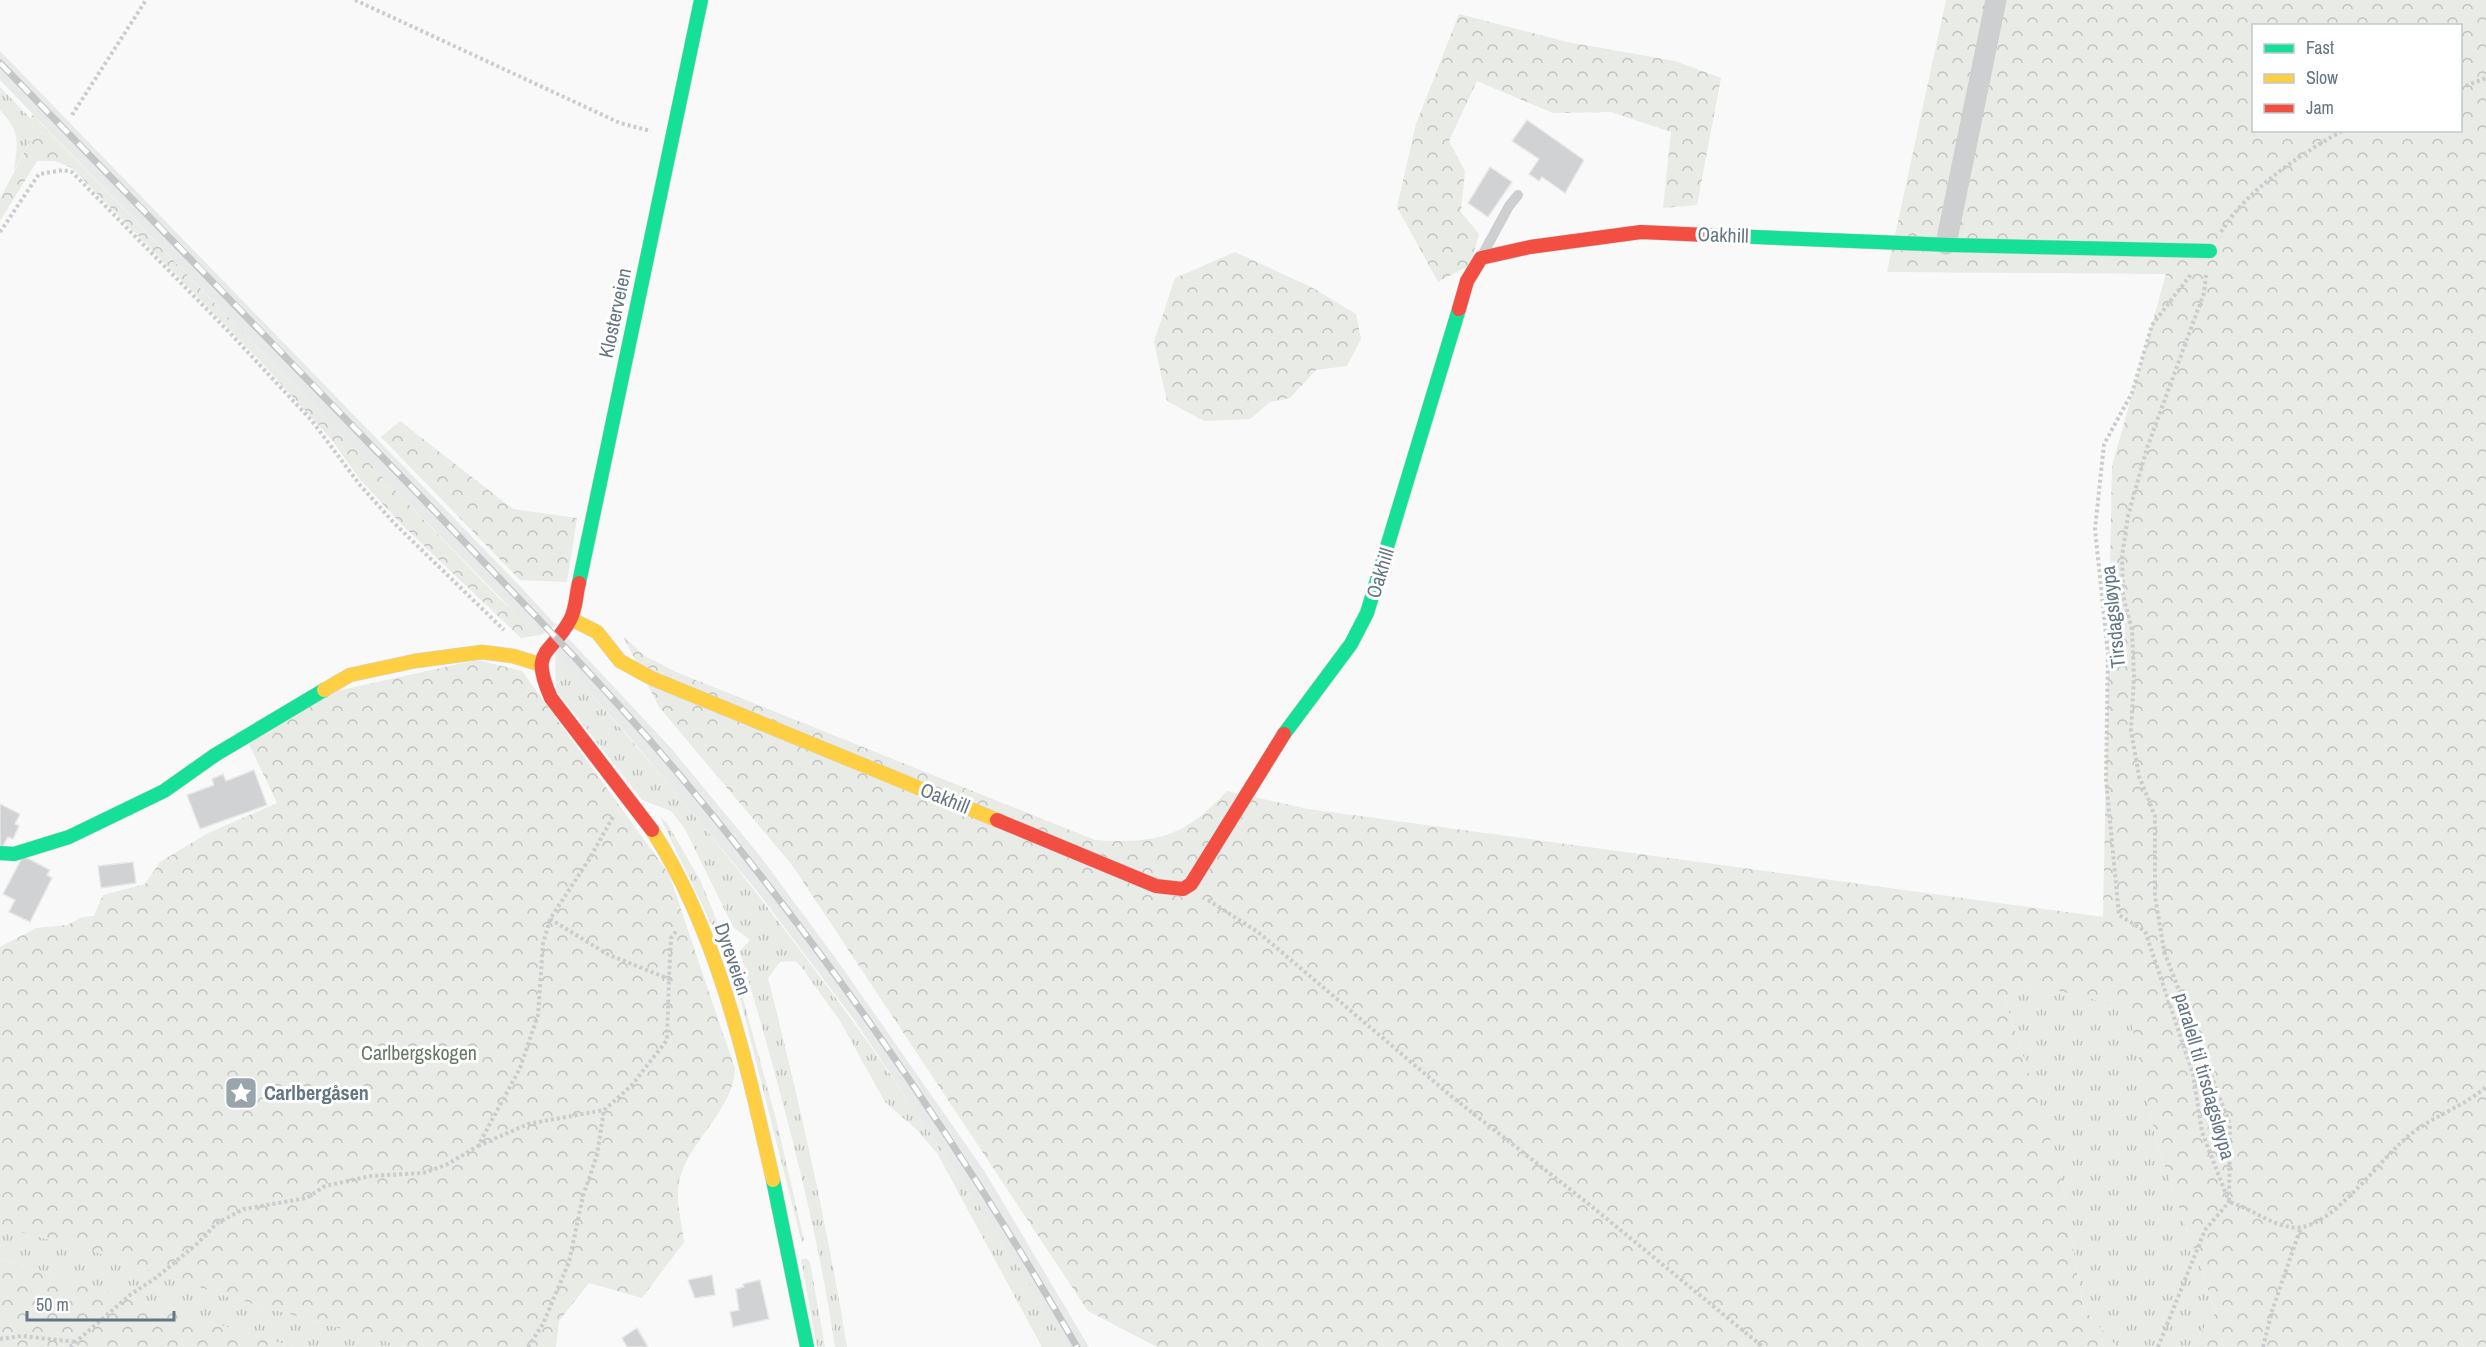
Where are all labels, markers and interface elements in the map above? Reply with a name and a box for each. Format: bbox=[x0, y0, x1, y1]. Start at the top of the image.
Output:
legend bbox=[2252, 24, 2462, 132]
text: Fast bbox=[2306, 35, 2334, 60]
text: Slow bbox=[2306, 65, 2338, 90]
text: Jam bbox=[2306, 95, 2334, 120]
street label: Oakhill bbox=[1697, 220, 1749, 249]
street label: Klosterveien bbox=[592, 265, 637, 360]
street label: Oakhill bbox=[1359, 544, 1400, 601]
street label: Tirsdagsløypa bbox=[2094, 565, 2131, 670]
street label: Oakhill bbox=[916, 775, 974, 820]
street label: Dyreveien bbox=[709, 919, 758, 999]
street label: paralell til tirsdagsløypa bbox=[2169, 989, 2242, 1162]
park label: Carlbergskogen bbox=[361, 1039, 477, 1066]
place icon: Carlbergåsen bbox=[223, 1075, 259, 1111]
place label: Carlbergåsen bbox=[264, 1079, 369, 1106]
scale bar bbox=[27, 1284, 174, 1322]
text: 50 m bbox=[36, 1292, 69, 1317]

